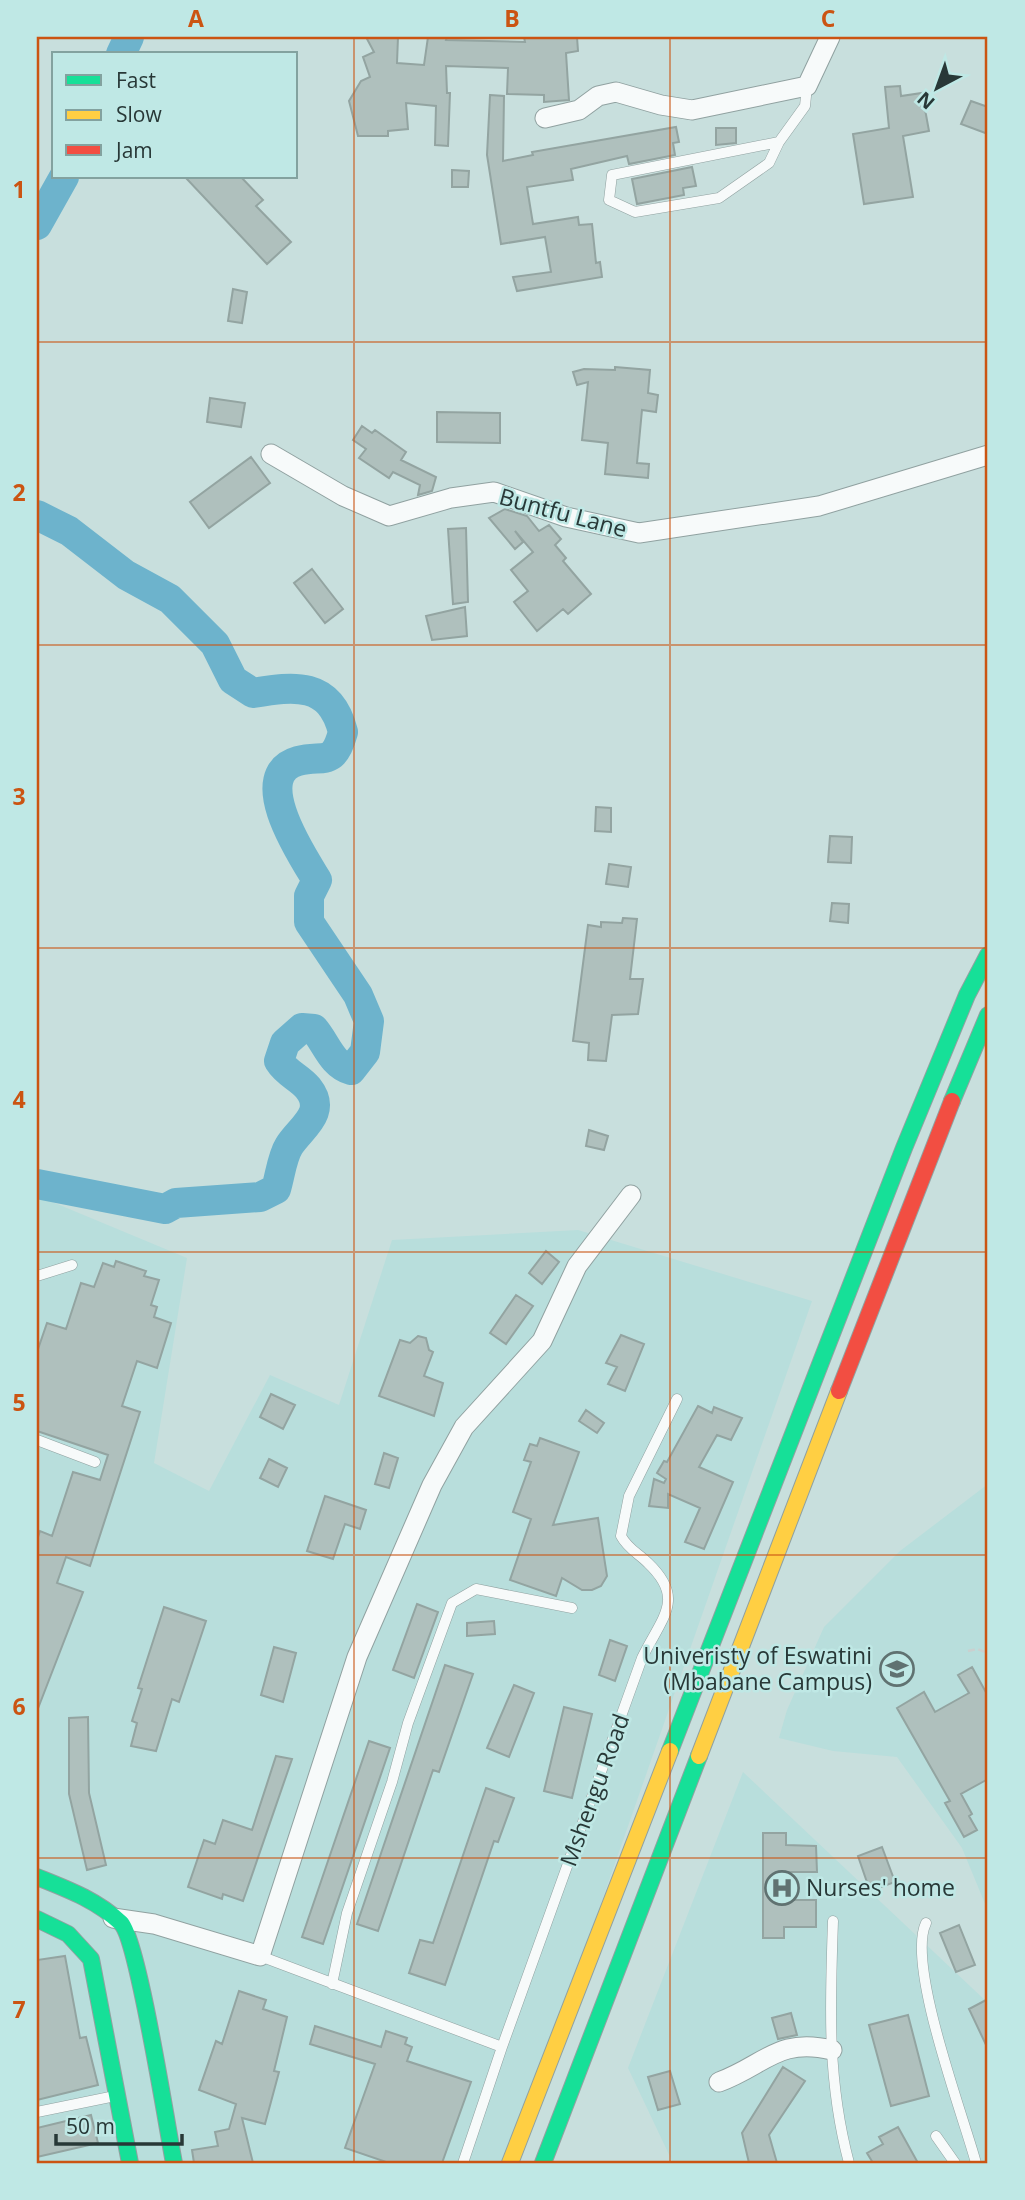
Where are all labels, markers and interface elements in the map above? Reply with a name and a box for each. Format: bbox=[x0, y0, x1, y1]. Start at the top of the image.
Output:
text: A bbox=[188, 2, 204, 34]
text: B bbox=[504, 2, 520, 34]
text: C bbox=[821, 2, 835, 34]
legend bbox=[52, 52, 298, 178]
north arrow bbox=[902, 52, 972, 122]
text: Fast bbox=[116, 66, 156, 94]
text: N bbox=[911, 86, 940, 116]
text: Slow bbox=[116, 100, 162, 128]
text: Jam bbox=[114, 136, 153, 164]
text: 1 bbox=[12, 173, 26, 205]
text: 2 bbox=[12, 476, 26, 508]
street label: Buntfu Lane bbox=[496, 480, 631, 544]
text: 3 bbox=[12, 780, 26, 812]
text: 4 bbox=[12, 1083, 26, 1115]
text: 5 bbox=[12, 1386, 26, 1418]
place label: Univeristy of Eswatini (Mbabane Campus) bbox=[643, 1639, 872, 1697]
school or university icon: Univeristy of Eswatini (Mbabane Campus) bbox=[878, 1650, 916, 1688]
text: 6 bbox=[12, 1690, 26, 1722]
street label: Mshengu Road bbox=[552, 1709, 636, 1870]
hospital icon: Nurses' home bbox=[763, 1869, 801, 1907]
place label: Nurses' home bbox=[806, 1871, 955, 1903]
text: 7 bbox=[12, 1993, 26, 2025]
scale bar bbox=[56, 2102, 182, 2146]
text: 50 m bbox=[66, 2112, 115, 2140]

